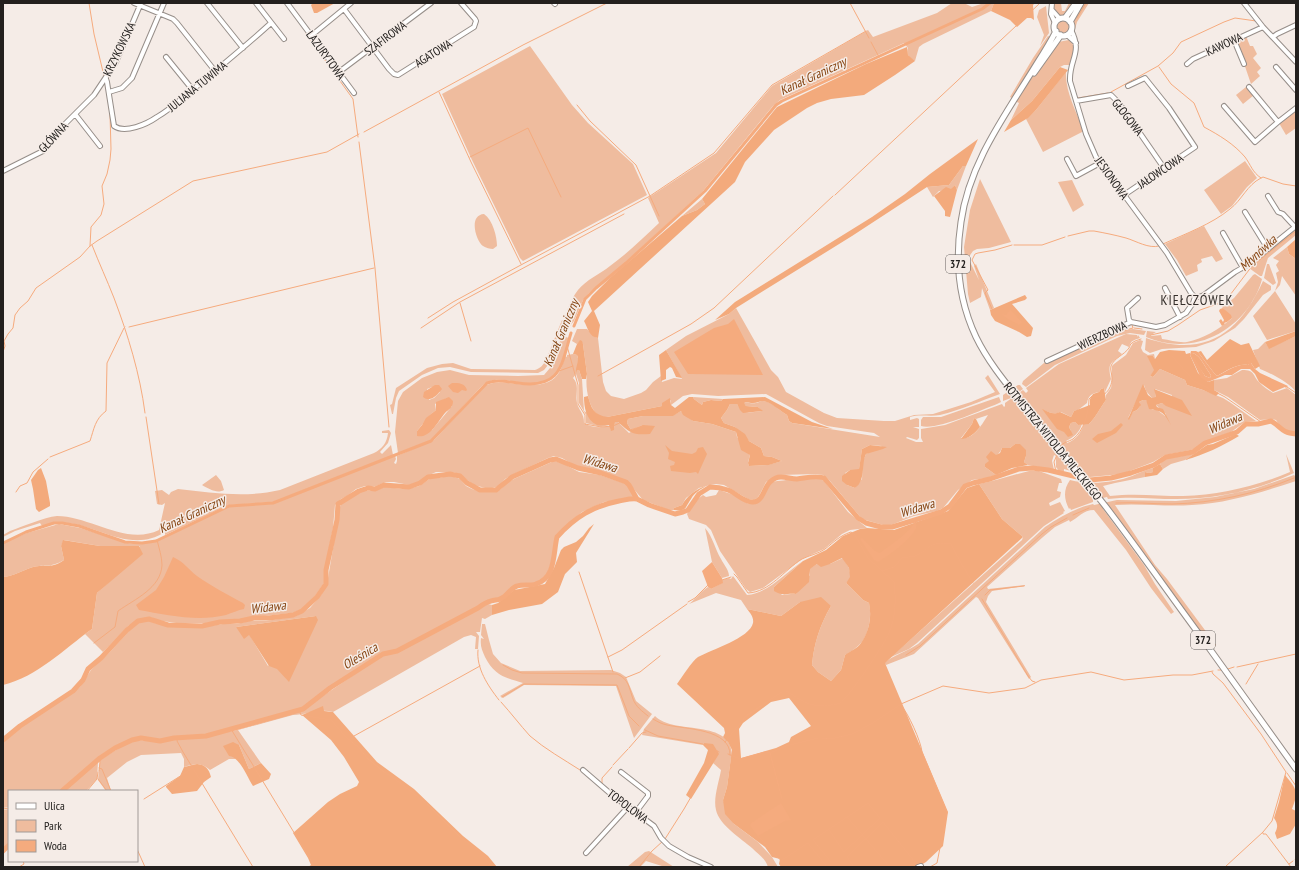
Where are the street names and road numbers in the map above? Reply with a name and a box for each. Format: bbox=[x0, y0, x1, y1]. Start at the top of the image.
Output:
street label: SZAFIROWA bbox=[361, 17, 409, 59]
street label: KRZYKOWSKA bbox=[99, 19, 139, 79]
street label: LAZURYTOWA bbox=[303, 27, 349, 83]
street label: KAWOWA bbox=[1203, 29, 1245, 59]
street label: AGATOWA bbox=[412, 36, 455, 70]
street label: JULIANA TUWIMA bbox=[163, 57, 230, 115]
street label: GŁOGOWA bbox=[1109, 96, 1147, 139]
street label: GŁÓWNA bbox=[35, 118, 71, 156]
street label: JAŁOWCOWA bbox=[1133, 150, 1186, 192]
street label: JESIONOWA bbox=[1091, 153, 1132, 203]
road number: 372 bbox=[946, 255, 970, 273]
street label: WIERZBOWA bbox=[1075, 317, 1129, 353]
street label: ROTMISTRZA WITOLDA PILECKIEGO bbox=[1001, 379, 1106, 503]
road number: 372 bbox=[1191, 631, 1215, 649]
street label: TOPOLOWA bbox=[605, 786, 652, 826]

